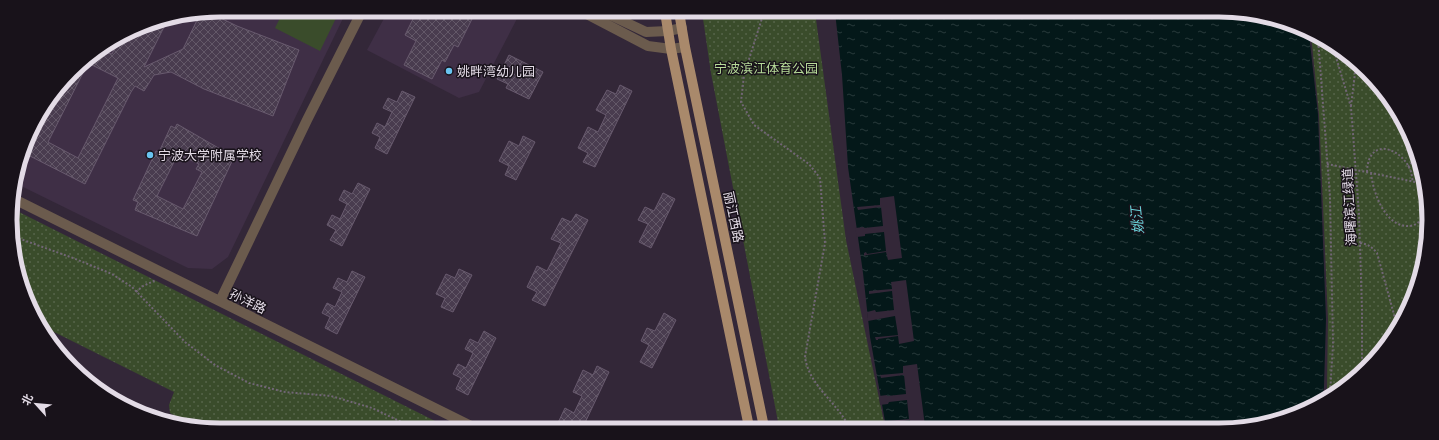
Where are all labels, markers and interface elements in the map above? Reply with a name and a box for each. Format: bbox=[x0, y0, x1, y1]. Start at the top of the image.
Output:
park label: 宁波滨江体育公园 bbox=[714, 61, 818, 76]
place label: 姚畔湾幼儿园 bbox=[457, 64, 535, 79]
marker: 姚畔湾幼儿园 bbox=[444, 66, 454, 76]
place label: 宁波大学附属学校 bbox=[158, 148, 262, 163]
marker: 宁波大学附属学校 bbox=[145, 150, 155, 160]
street label: 海曙滨江绿道 bbox=[1340, 168, 1359, 246]
street label: 丽江西路 bbox=[721, 190, 746, 244]
water label: 姚江 bbox=[1127, 203, 1147, 235]
street label: 孙洋路 bbox=[227, 286, 269, 317]
north arrow bbox=[16, 384, 56, 424]
text: 北 bbox=[19, 392, 36, 408]

